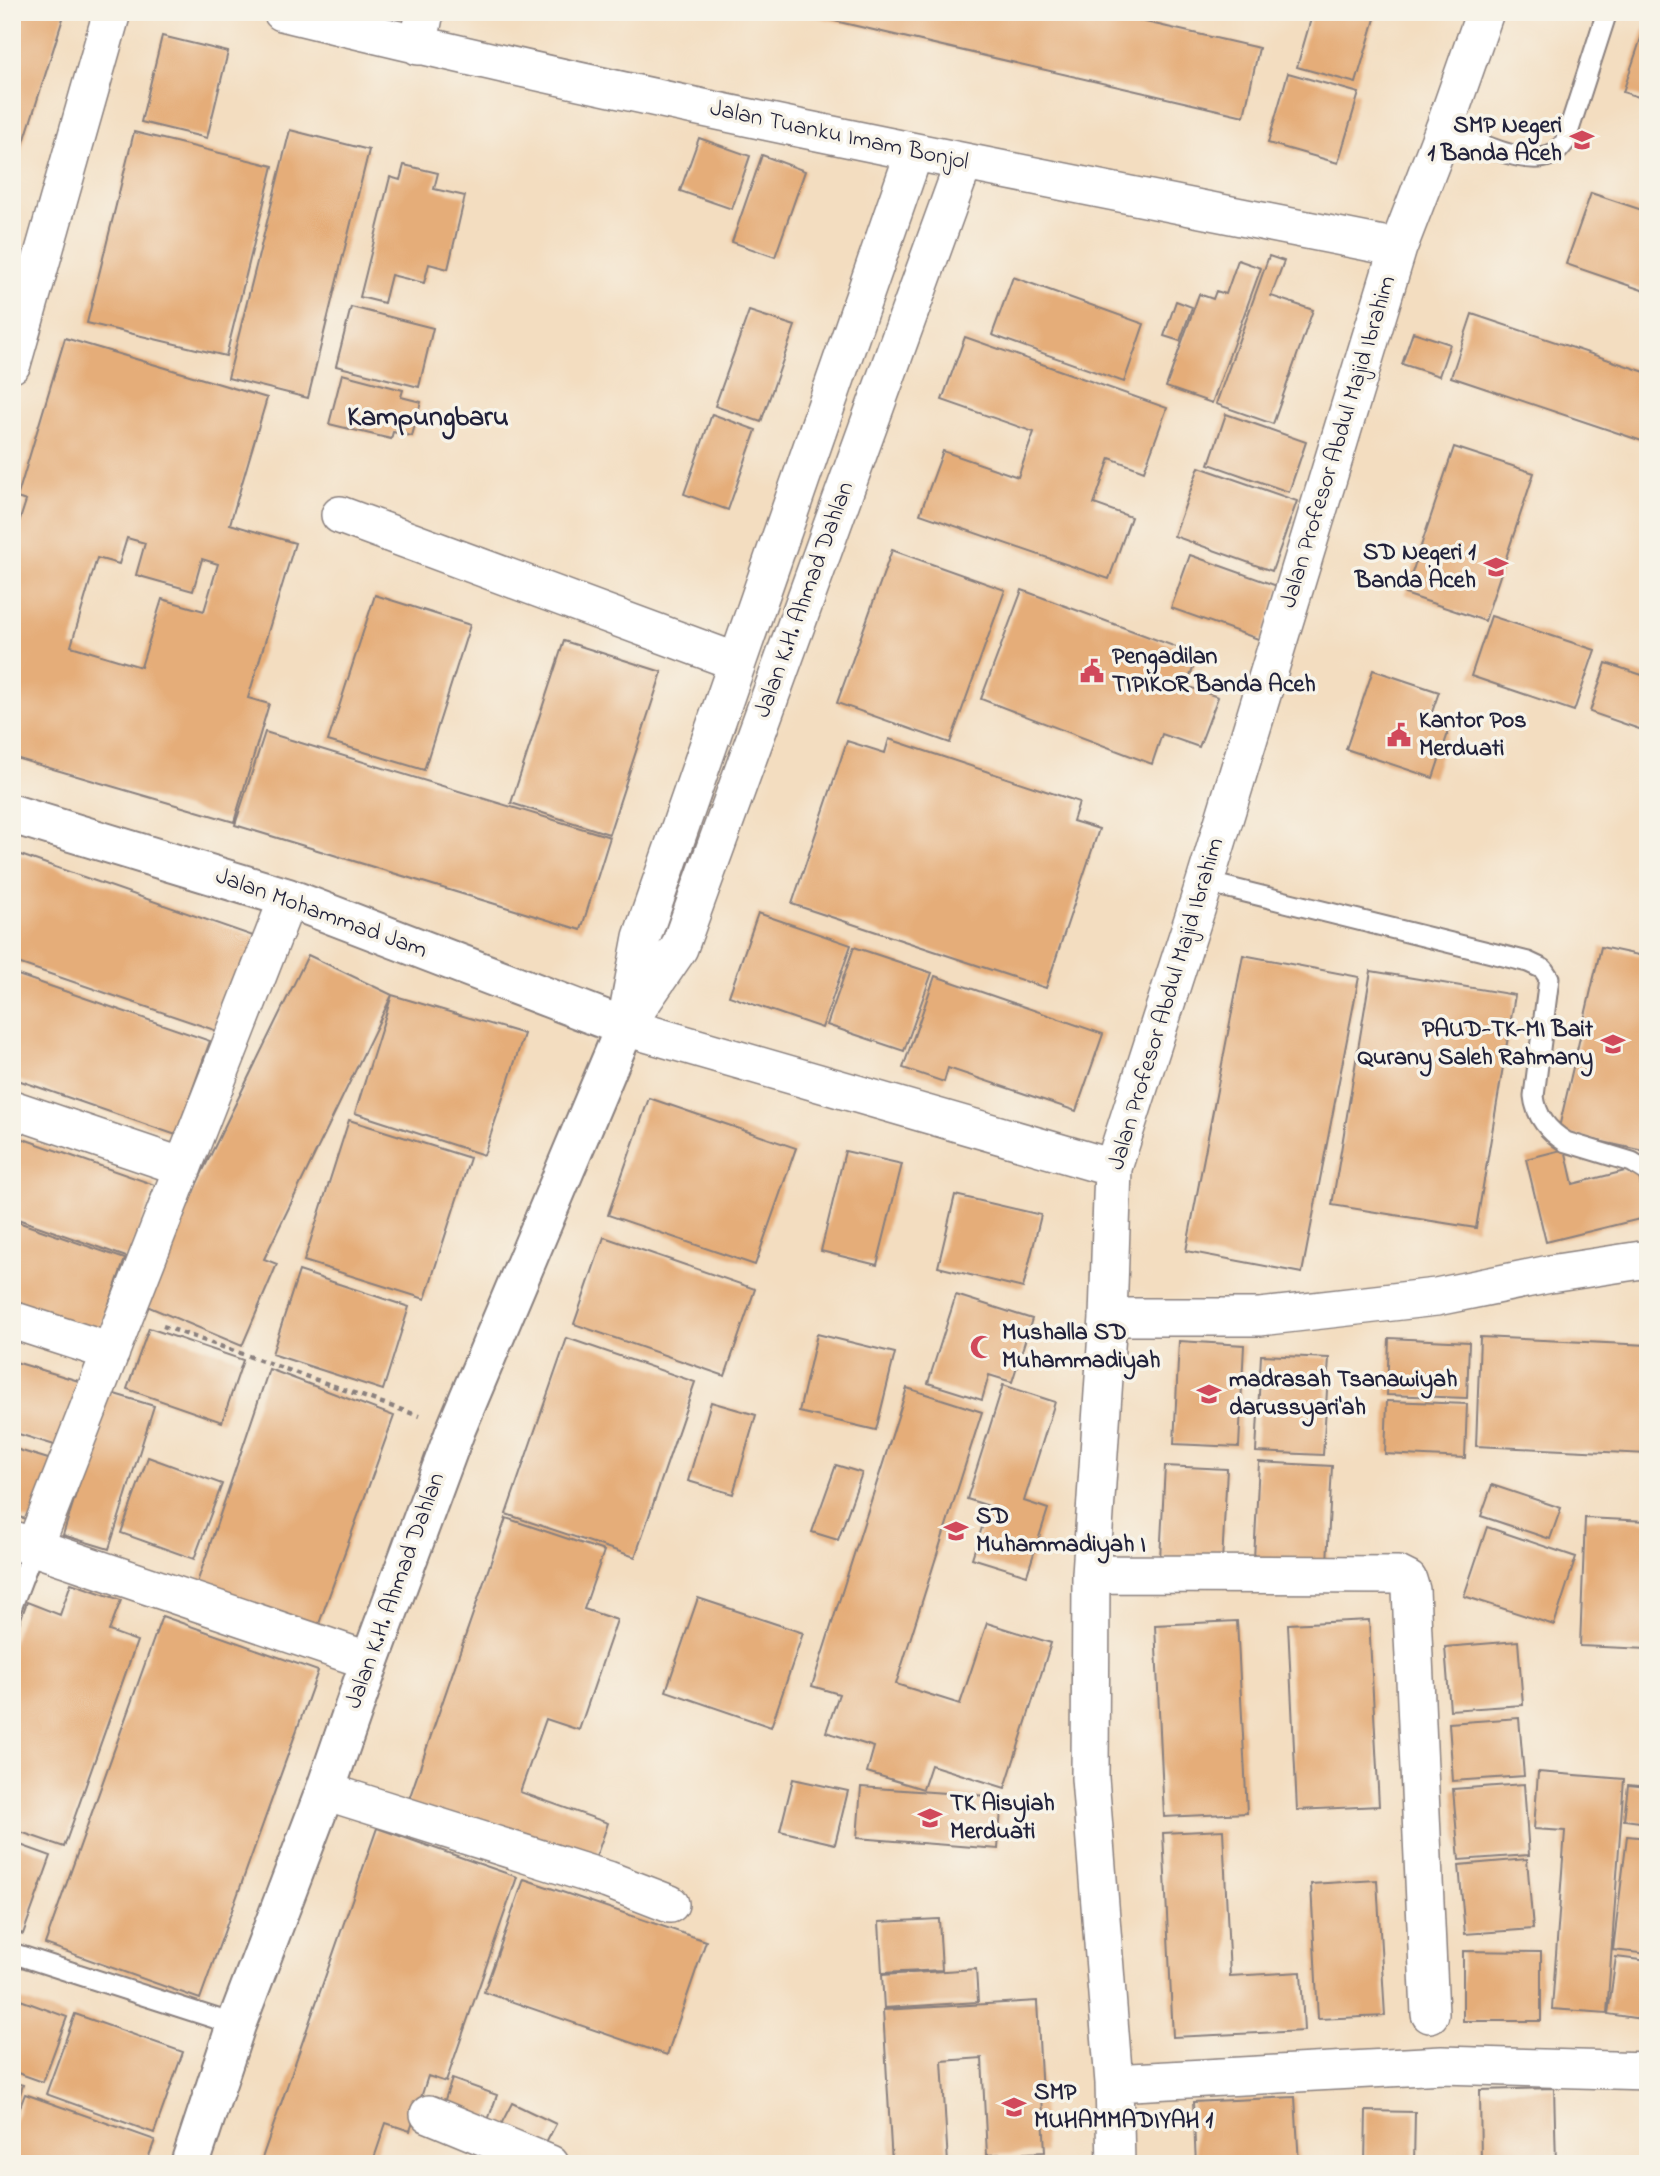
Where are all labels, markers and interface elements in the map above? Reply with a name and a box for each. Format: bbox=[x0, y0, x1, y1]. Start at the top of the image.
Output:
street label: Jalan Tuanku Imam Bonjol bbox=[707, 92, 971, 180]
place label: SMP Negeri 1 Banda Aceh bbox=[1427, 109, 1562, 172]
school or university icon: SMP Negeri 1 Banda Aceh bbox=[1568, 126, 1596, 154]
street label: Jalan Profesor Abdul Majid Ibrahim bbox=[1272, 272, 1406, 612]
district label: Kampungbaru bbox=[347, 398, 509, 440]
street label: Jalan K.H. Ahmad Dahlan bbox=[746, 477, 864, 723]
place label: SD Negeri 1 Banda Aceh bbox=[1354, 536, 1476, 599]
school or university icon: SD Negeri 1 Banda Aceh bbox=[1482, 553, 1510, 581]
place label: Pengadilan TIPIKOR Banda Aceh bbox=[1112, 640, 1316, 703]
public building icon: Pengadilan TIPIKOR Banda Aceh bbox=[1078, 657, 1106, 685]
place label: Kantor Pos Merduati bbox=[1419, 704, 1527, 767]
public building icon: Kantor Pos Merduati bbox=[1385, 721, 1413, 749]
street label: Jalan Profesor Abdul Majid Ibrahim bbox=[1100, 834, 1234, 1174]
street label: Jalan Mohammad Jam bbox=[210, 859, 432, 969]
place label: PAUD-TK-MI Bait Qurany Saleh Rahmany bbox=[1357, 1013, 1594, 1077]
school or university icon: PAUD-TK-MI Bait Qurany Saleh Rahmany bbox=[1599, 1030, 1627, 1058]
place label: Mushalla SD Muhammadiyah bbox=[1002, 1316, 1160, 1380]
mosque icon: Mushalla SD Muhammadiyah bbox=[968, 1333, 996, 1361]
place label: madrasah Tsanawiyah darussyari'ah bbox=[1229, 1363, 1457, 1427]
school or university icon: madrasah Tsanawiyah darussyari'ah bbox=[1195, 1380, 1223, 1408]
street label: Jalan K.H. Ahmad Dahlan bbox=[337, 1468, 455, 1714]
place label: SD Muhammadiyah I bbox=[976, 1500, 1146, 1564]
school or university icon: SD Muhammadiyah I bbox=[942, 1517, 970, 1545]
place label: TK Aisyiah Merduati bbox=[950, 1787, 1055, 1850]
school or university icon: TK Aisyiah Merduati bbox=[916, 1804, 944, 1832]
place label: SMP MUHAMMADIYAH 1 bbox=[1034, 2076, 1213, 2139]
school or university icon: SMP MUHAMMADIYAH 1 bbox=[1000, 2093, 1028, 2121]

